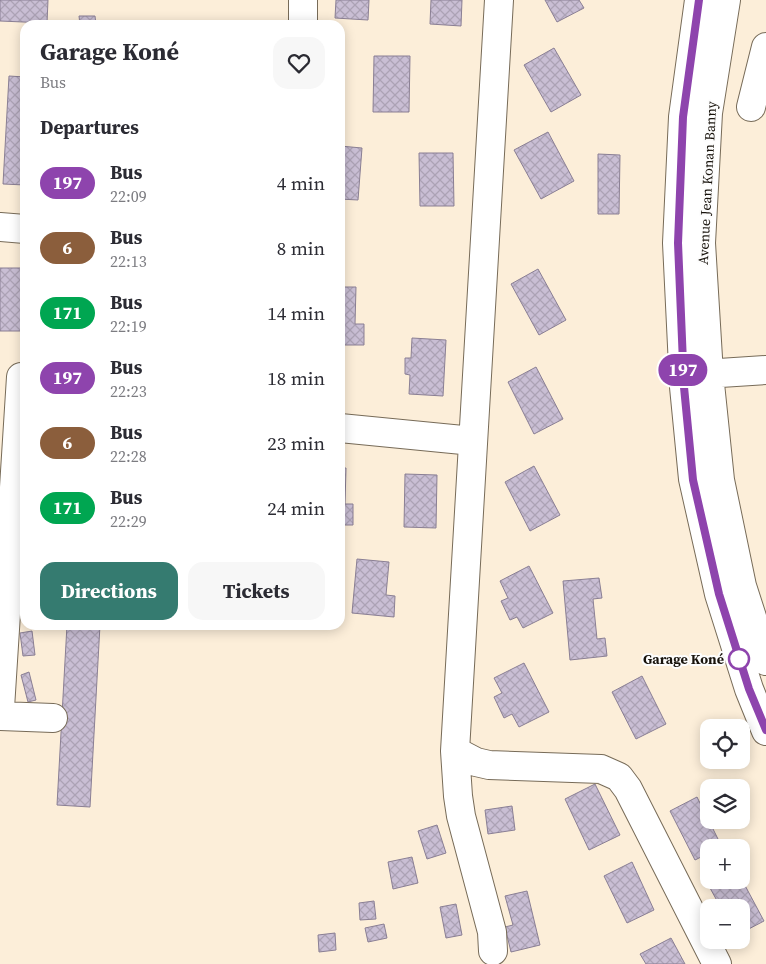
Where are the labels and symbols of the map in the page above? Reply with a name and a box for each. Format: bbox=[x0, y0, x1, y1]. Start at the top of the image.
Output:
street label: Avenue Jean Konan Banny bbox=[693, 100, 721, 265]
line badge: 197 bbox=[654, 354, 712, 386]
marker: Garage Koné bbox=[728, 648, 750, 670]
place label: Garage Koné bbox=[643, 649, 724, 669]

